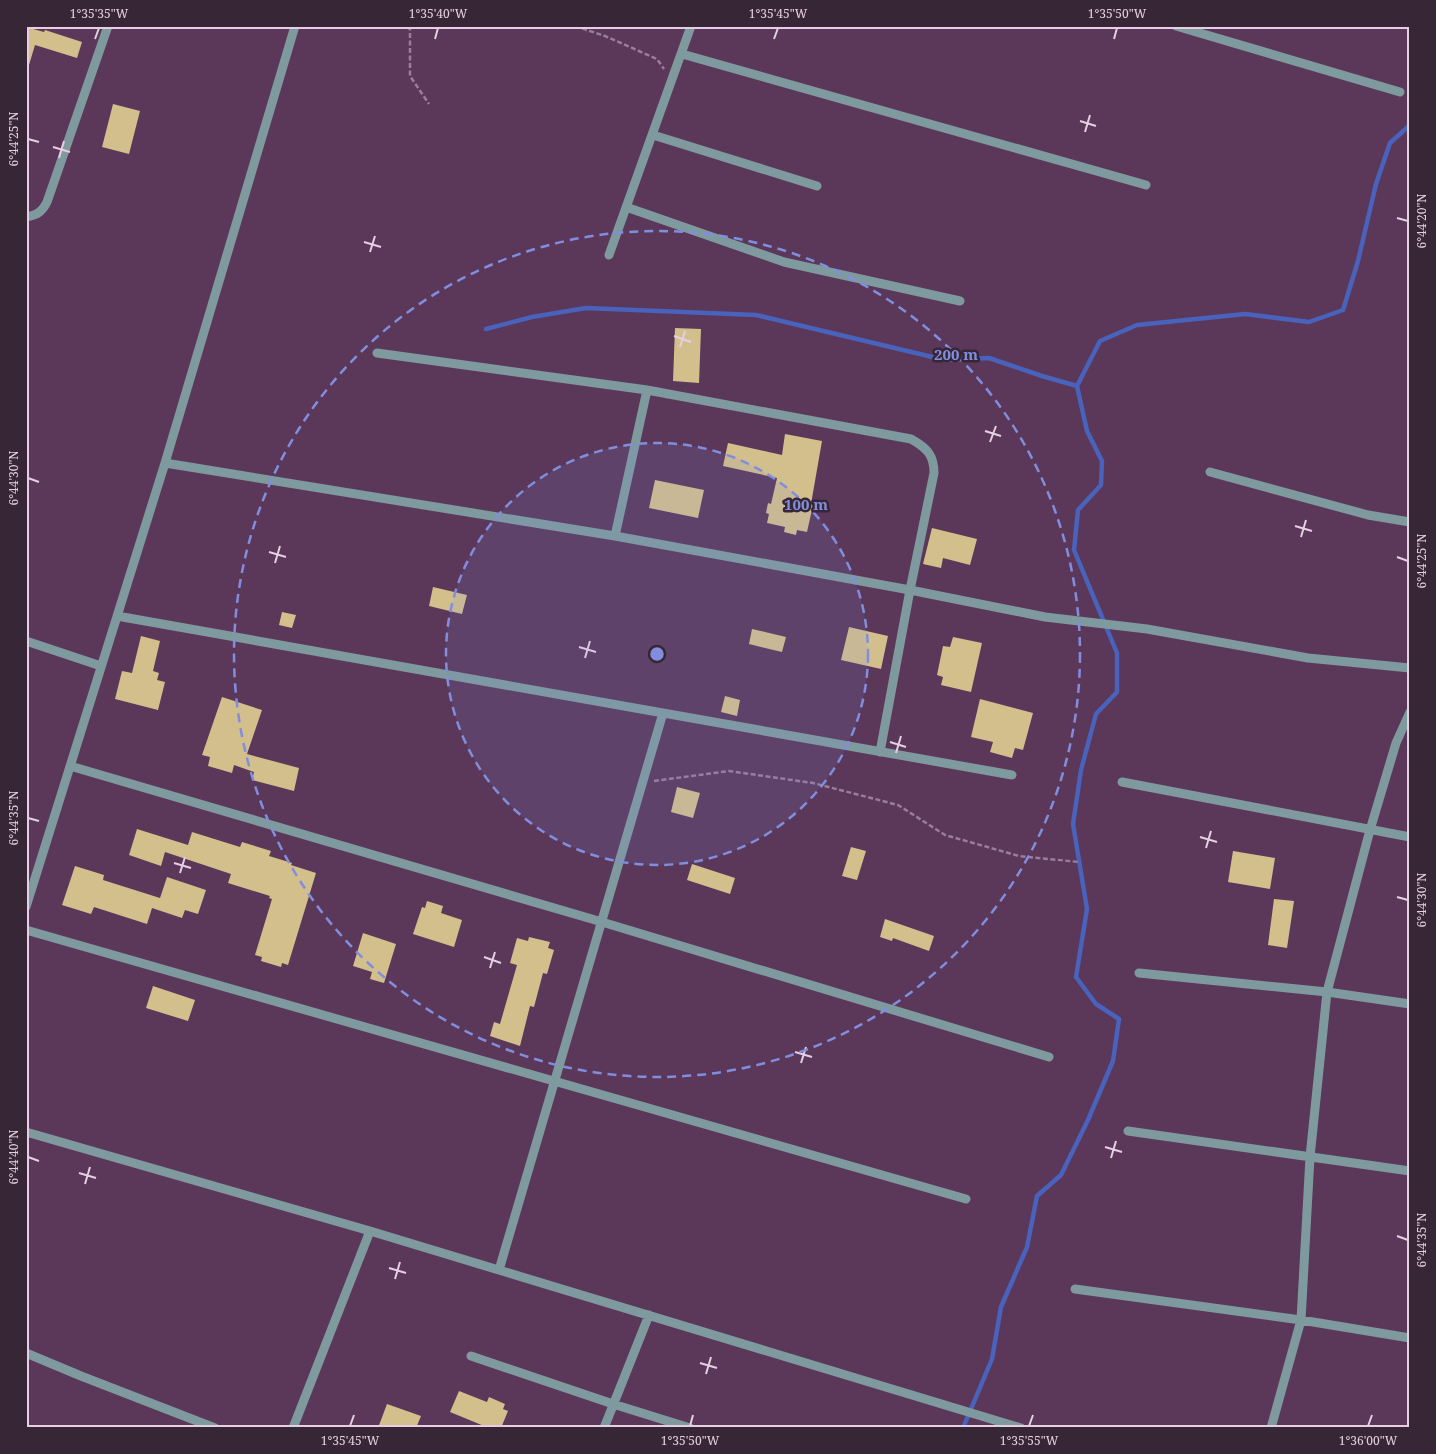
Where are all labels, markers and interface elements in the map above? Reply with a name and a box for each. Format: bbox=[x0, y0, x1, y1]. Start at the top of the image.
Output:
text: 1°35'35"W bbox=[70, 5, 129, 22]
text: 1°35'40"W bbox=[409, 5, 468, 22]
text: 1°35'45"W bbox=[749, 5, 808, 22]
text: 1°35'50"W bbox=[1088, 5, 1147, 22]
text: 6°44'25"N bbox=[5, 111, 22, 167]
text: 6°44'20"N bbox=[1413, 193, 1430, 249]
text: 200 m bbox=[934, 344, 978, 364]
text: 6°44'30"N bbox=[5, 450, 22, 506]
text: 100 m bbox=[784, 494, 828, 514]
text: 6°44'25"N bbox=[1413, 533, 1430, 589]
centre of rings bbox=[648, 645, 666, 663]
text: 6°44'35"N bbox=[5, 790, 22, 846]
text: 6°44'30"N bbox=[1413, 872, 1430, 928]
text: 6°44'40"N bbox=[5, 1129, 22, 1185]
text: 6°44'35"N bbox=[1413, 1212, 1430, 1268]
text: 1°35'45"W bbox=[321, 1432, 380, 1449]
text: 1°35'50"W bbox=[661, 1432, 720, 1449]
text: 1°35'55"W bbox=[1000, 1432, 1059, 1449]
text: 1°36'00"W bbox=[1339, 1432, 1398, 1449]

